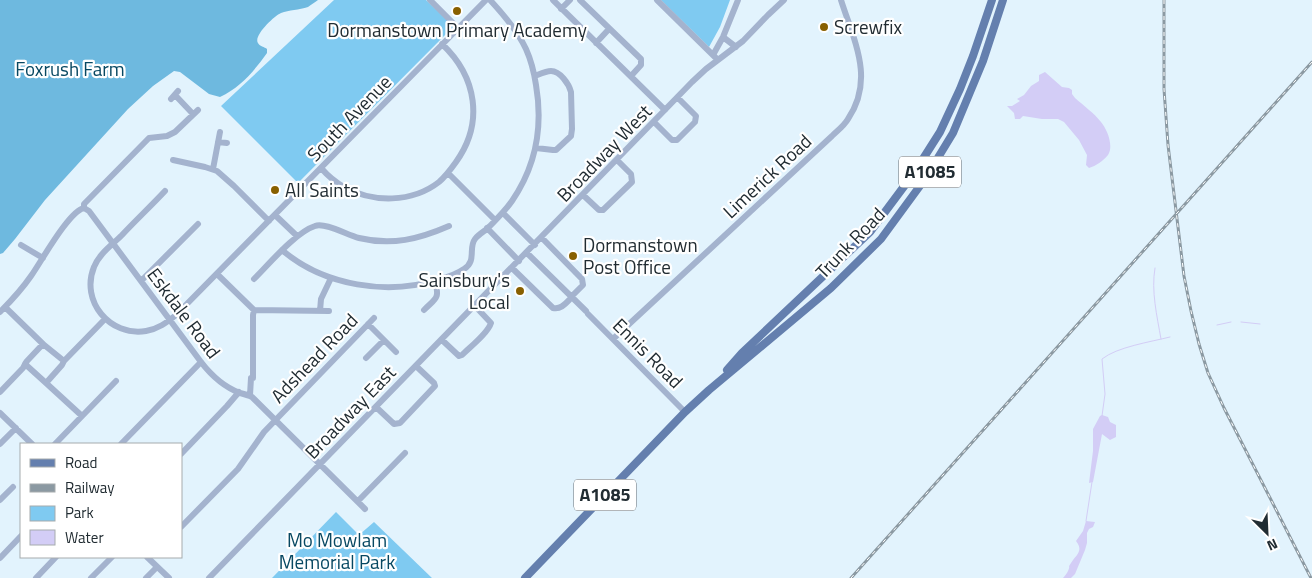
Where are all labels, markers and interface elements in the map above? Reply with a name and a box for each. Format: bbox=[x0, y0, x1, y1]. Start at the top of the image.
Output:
marker: Dormanstown Primary Academy bbox=[451, 5, 463, 17]
place label: Screwfix bbox=[834, 12, 902, 41]
place label: Dormanstown Primary Academy bbox=[327, 15, 587, 44]
marker: Screwfix bbox=[818, 21, 830, 33]
park label: Foxrush Farm bbox=[15, 54, 125, 83]
street label: South Avenue bbox=[300, 68, 398, 168]
street label: Broadway West bbox=[549, 97, 658, 208]
street label: Limerick Road bbox=[716, 127, 818, 224]
road number: A1085 bbox=[899, 156, 961, 188]
place label: All Saints bbox=[285, 175, 359, 204]
marker: All Saints bbox=[269, 184, 281, 196]
street label: Trunk Road bbox=[808, 200, 891, 285]
place label: Dormanstown Post Office bbox=[583, 230, 698, 281]
marker: Dormanstown Post Office bbox=[567, 250, 579, 262]
street label: Eskdale Road bbox=[141, 261, 228, 364]
place label: Sainsbury's Local bbox=[418, 265, 510, 316]
marker: Sainsbury's Local bbox=[514, 285, 526, 297]
street label: Adshead Road bbox=[263, 306, 364, 409]
street label: Ennis Road bbox=[607, 311, 690, 394]
street label: Broadway East bbox=[297, 358, 402, 465]
legend bbox=[20, 443, 182, 558]
text: Road bbox=[65, 451, 97, 474]
text: Railway bbox=[65, 476, 115, 499]
road number: A1085 bbox=[574, 480, 636, 510]
text: Park bbox=[65, 501, 94, 524]
north arrow bbox=[1242, 508, 1292, 558]
park label: Mo Mowlam Memorial Park bbox=[279, 525, 395, 576]
text: Water bbox=[65, 526, 104, 549]
text: N bbox=[1264, 534, 1281, 557]

